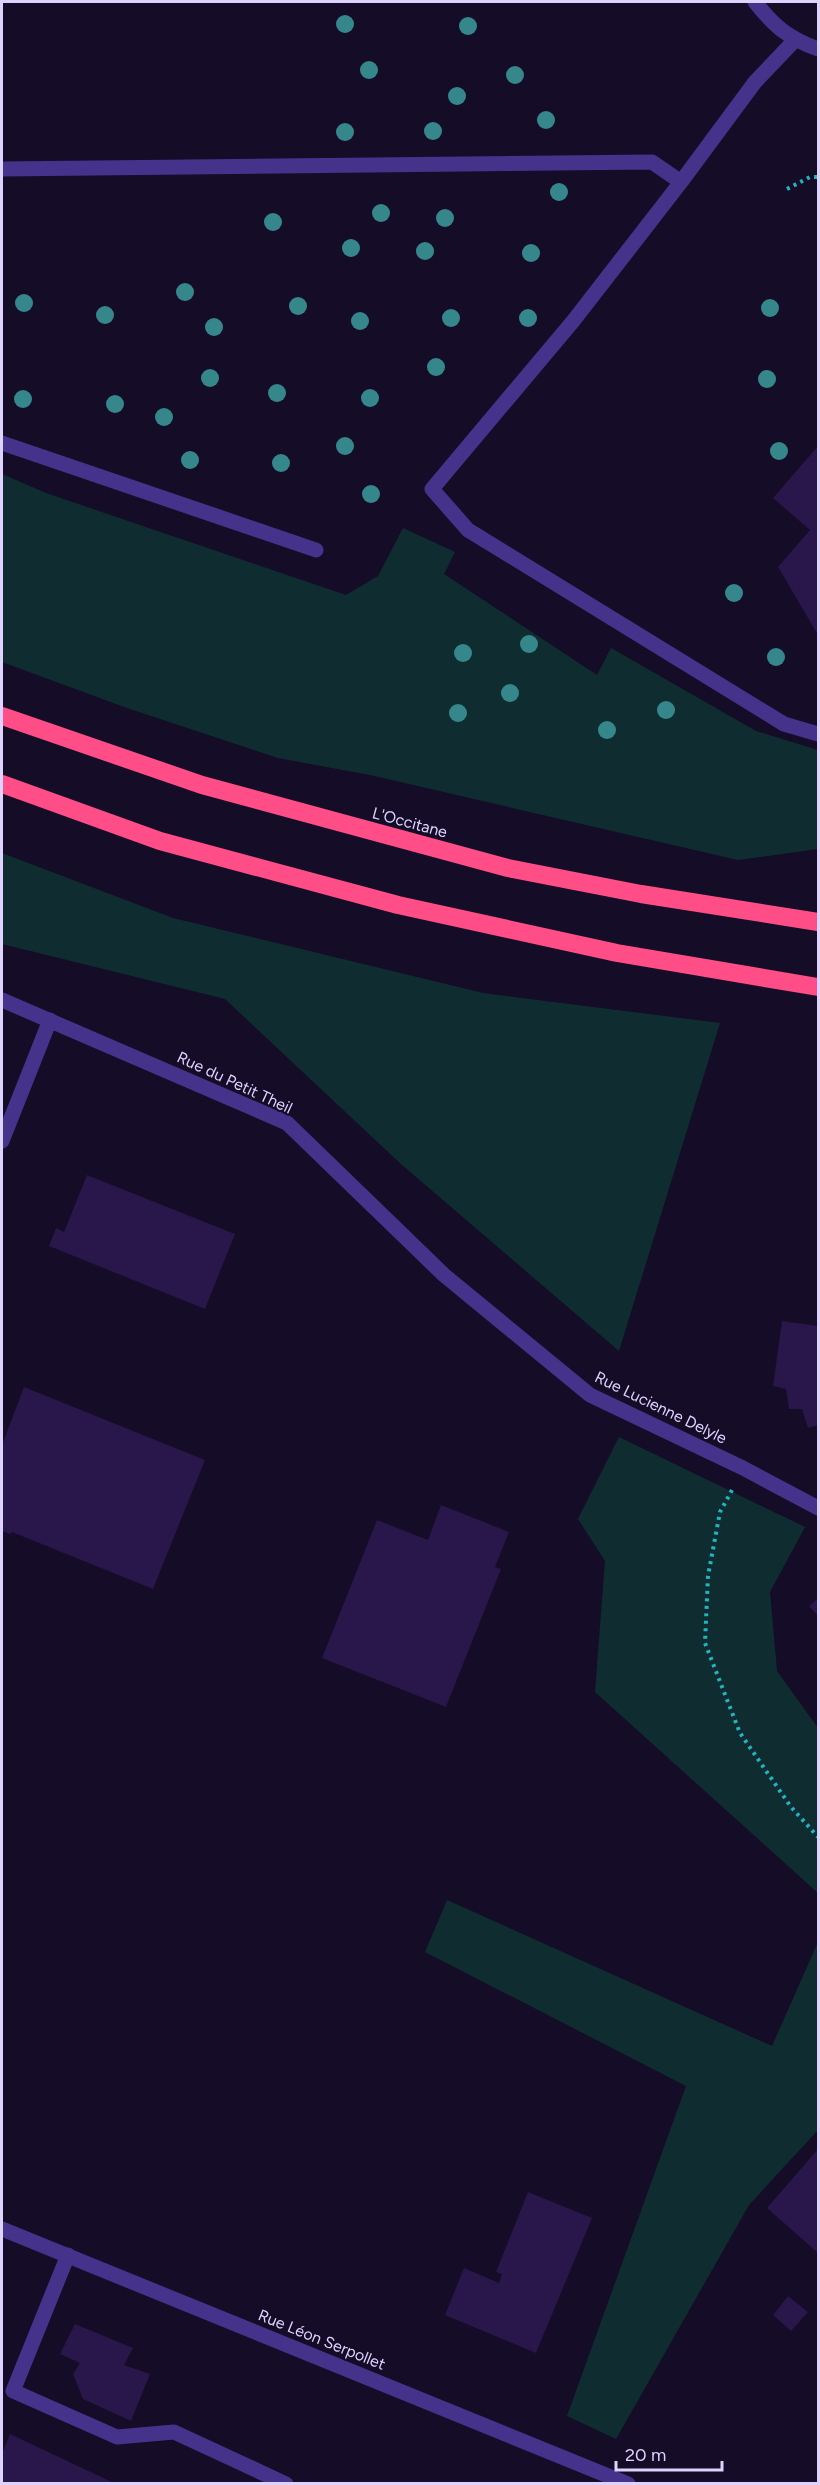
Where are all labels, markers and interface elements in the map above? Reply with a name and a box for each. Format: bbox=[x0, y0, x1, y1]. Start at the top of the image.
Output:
street label: L'Occitane bbox=[370, 803, 450, 842]
street label: Rue du Petit Theil bbox=[174, 1047, 296, 1118]
street label: Rue Lucienne Delyle bbox=[592, 1367, 730, 1448]
street label: Rue Léon Serpollet bbox=[255, 2305, 388, 2374]
scale bar bbox=[616, 2434, 722, 2472]
text: 20 m bbox=[625, 2444, 666, 2466]

